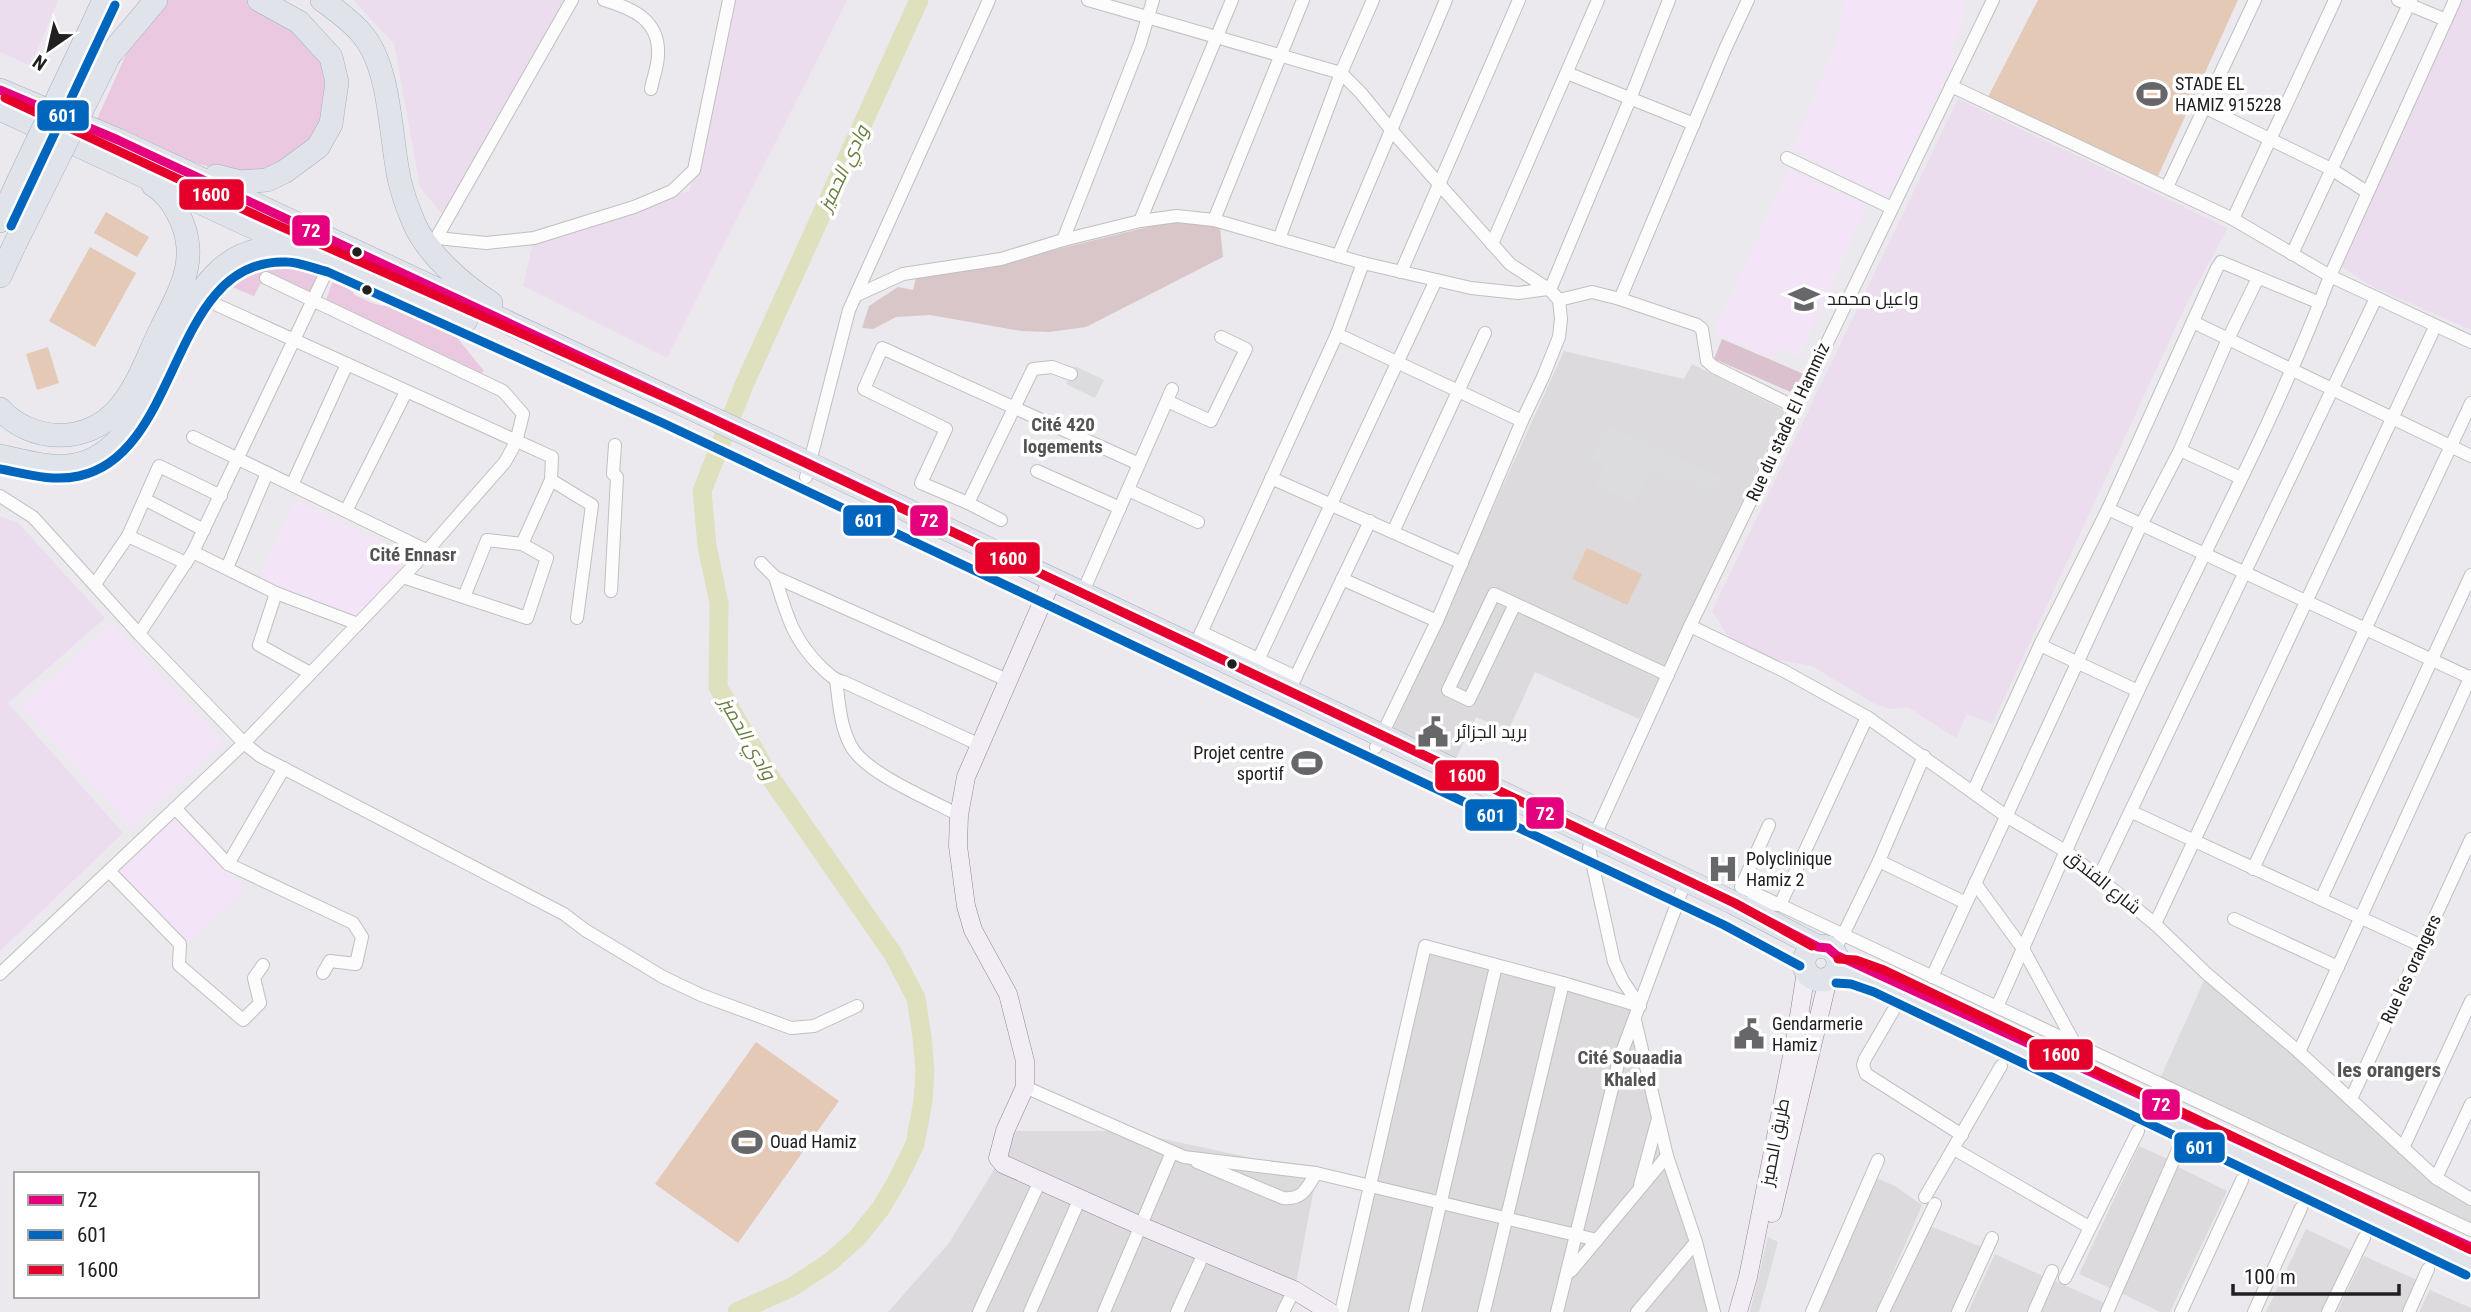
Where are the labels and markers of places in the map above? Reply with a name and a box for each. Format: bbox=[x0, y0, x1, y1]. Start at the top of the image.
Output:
place label: STADE EL HAMIZ 915228 bbox=[2175, 73, 2282, 115]
sports icon: STADE EL HAMIZ 915228 bbox=[2135, 77, 2169, 111]
unlabelled marker bbox=[350, 245, 364, 259]
school or university icon: واعيل محمد bbox=[1787, 282, 1821, 316]
unlabelled marker bbox=[360, 283, 374, 297]
place label: واعيل محمد bbox=[1827, 288, 1919, 310]
unlabelled marker bbox=[1225, 657, 1239, 671]
public building icon: بريد الجزائر bbox=[1416, 715, 1450, 749]
place label: بريد الجزائر bbox=[1455, 721, 1527, 743]
place label: Projet centre sportif bbox=[1193, 742, 1284, 784]
sports icon: Projet centre sportif bbox=[1290, 746, 1324, 780]
place label: Polyclinique Hamiz 2 bbox=[1746, 848, 1832, 890]
hospital icon: Polyclinique Hamiz 2 bbox=[1706, 852, 1740, 886]
place label: Gendarmerie Hamiz bbox=[1772, 1013, 1863, 1055]
public building icon: Gendarmerie Hamiz bbox=[1732, 1017, 1766, 1051]
sports icon: Ouad Hamiz bbox=[730, 1125, 764, 1159]
place label: Ouad Hamiz bbox=[770, 1131, 857, 1152]

